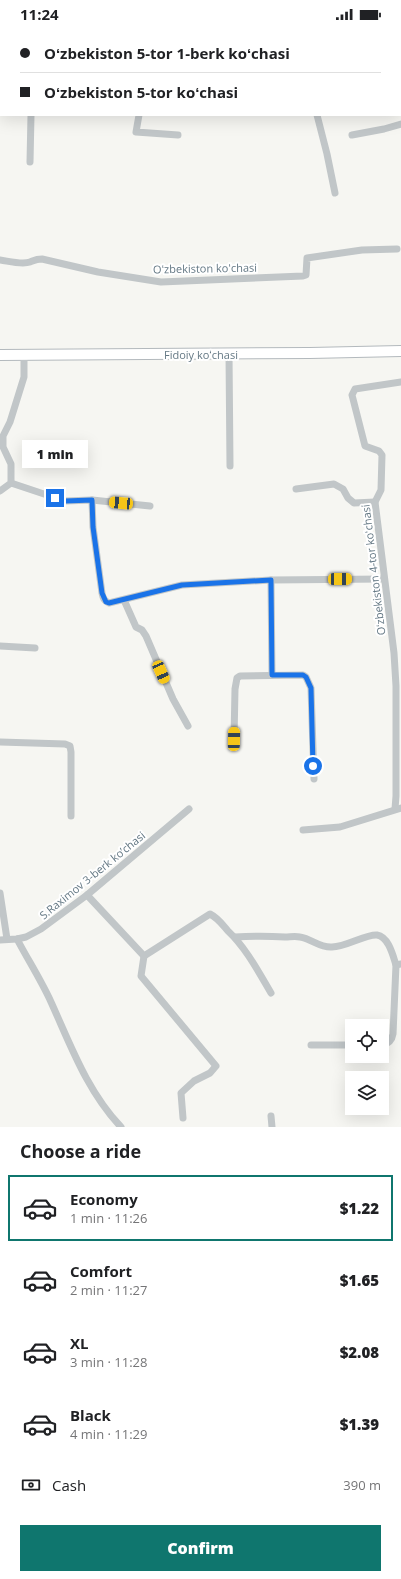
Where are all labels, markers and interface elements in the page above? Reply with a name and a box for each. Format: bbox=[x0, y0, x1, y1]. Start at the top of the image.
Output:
text: 11:24 bbox=[20, 4, 59, 24]
text: Oʻzbekiston 5-tor 1-berk koʻchasi bbox=[44, 43, 290, 63]
text: Oʻzbekiston 5-tor koʻchasi bbox=[44, 82, 238, 102]
street label: Oʻzbekiston koʻchasi bbox=[153, 260, 257, 276]
street label: Fidoiy koʻchasi bbox=[164, 347, 238, 362]
callout: 1 min bbox=[22, 440, 88, 468]
text: 1 min bbox=[37, 445, 73, 463]
route end bbox=[46, 489, 64, 507]
car bbox=[109, 496, 133, 510]
street label: Oʻzbekiston 4-tor koʻchasi bbox=[358, 504, 388, 636]
car bbox=[328, 573, 352, 585]
car bbox=[151, 659, 171, 685]
car bbox=[228, 727, 240, 751]
route start bbox=[304, 757, 322, 775]
street label: S.Raximov 3-berk koʼchasi bbox=[36, 828, 148, 922]
map controls bbox=[345, 1019, 389, 1115]
button: locate bbox=[345, 1019, 389, 1063]
button: layers bbox=[345, 1071, 389, 1115]
text: Choose a ride bbox=[20, 1139, 141, 1163]
text: Economy bbox=[70, 1189, 138, 1209]
icon: car bbox=[22, 1190, 58, 1226]
text: $1.22 bbox=[340, 1198, 379, 1218]
text: 1 min · 11:26 bbox=[70, 1209, 147, 1227]
text: Comfort bbox=[70, 1261, 132, 1281]
icon: car bbox=[22, 1262, 58, 1298]
text: $1.65 bbox=[340, 1270, 379, 1290]
text: 2 min · 11:27 bbox=[70, 1281, 147, 1299]
text: XL bbox=[70, 1333, 88, 1353]
icon: car bbox=[22, 1334, 58, 1370]
text: $2.08 bbox=[340, 1342, 379, 1362]
text: 3 min · 11:28 bbox=[70, 1353, 147, 1371]
text: Black bbox=[70, 1405, 111, 1425]
icon: car bbox=[22, 1406, 58, 1442]
text: $1.39 bbox=[340, 1414, 379, 1434]
text: 4 min · 11:29 bbox=[70, 1425, 147, 1443]
icon: cash bbox=[20, 1474, 42, 1496]
text: Cash bbox=[52, 1475, 86, 1495]
text: 390 m bbox=[343, 1476, 381, 1494]
button: Confirm bbox=[20, 1525, 381, 1571]

